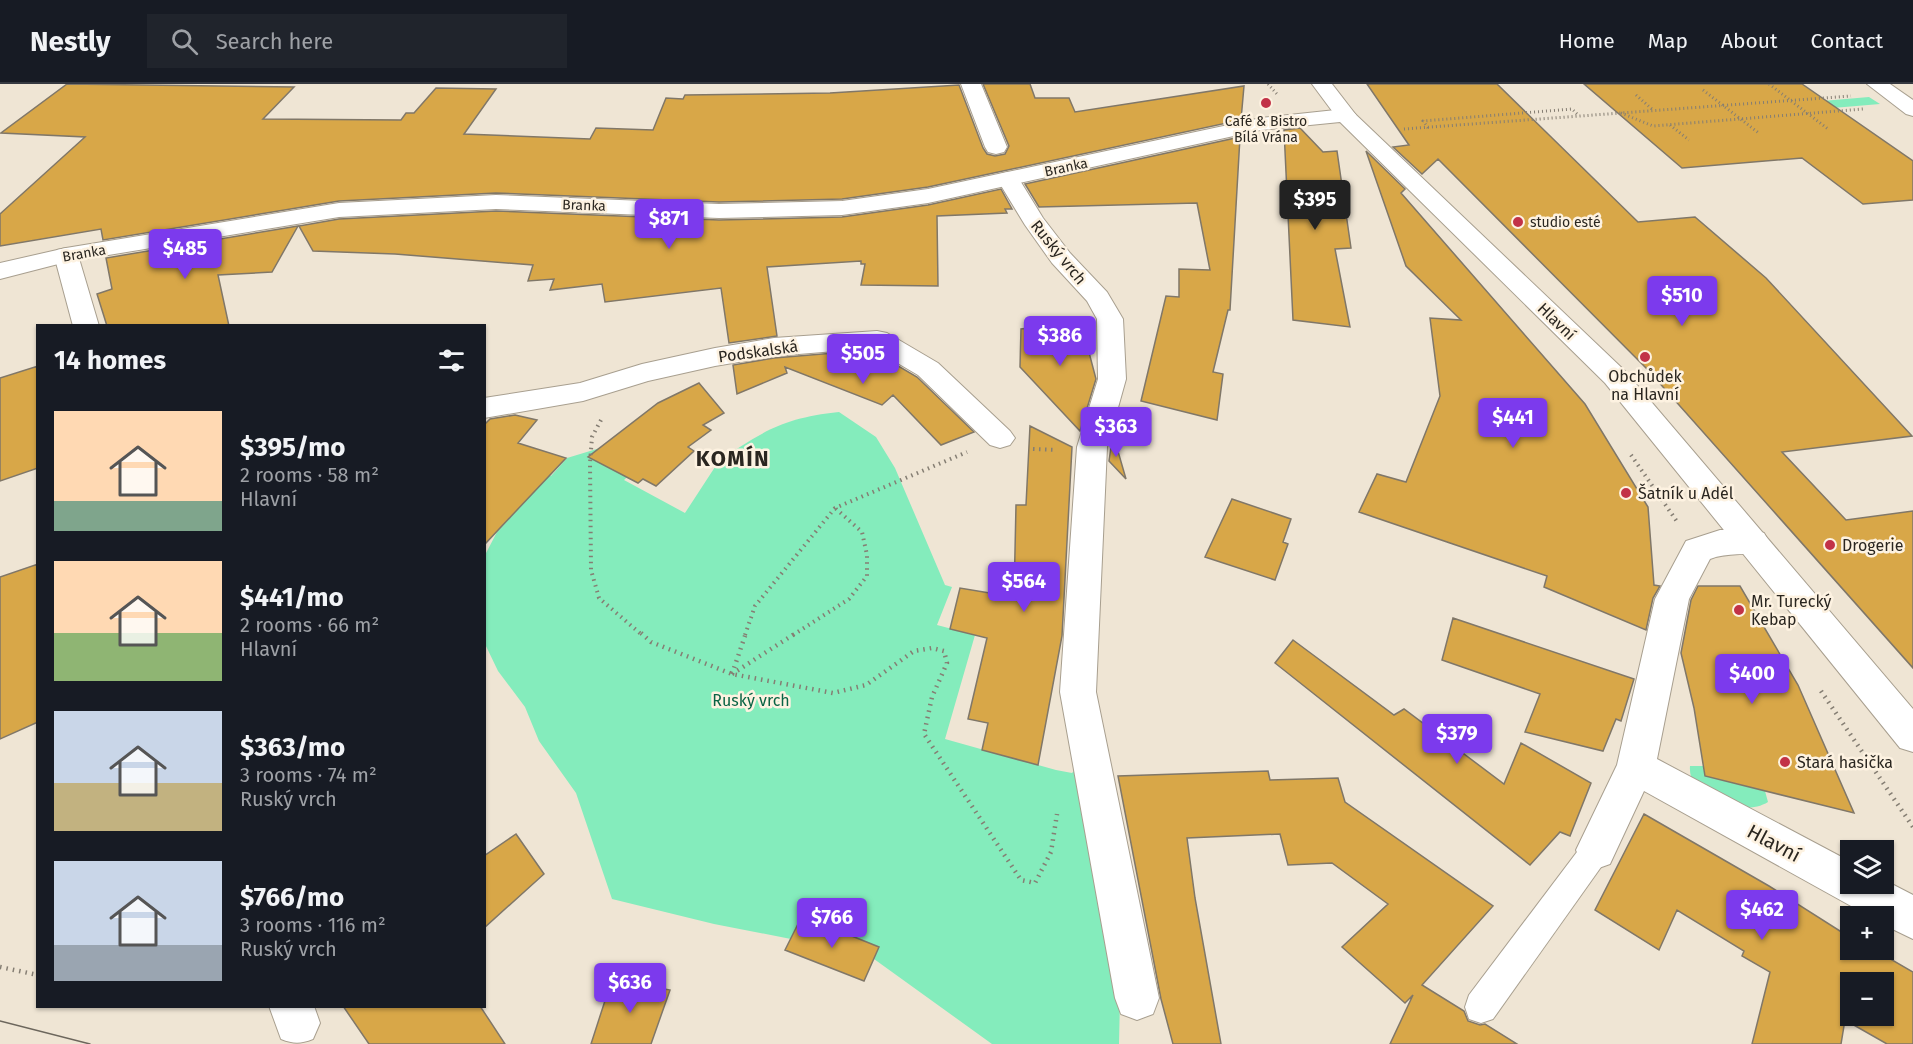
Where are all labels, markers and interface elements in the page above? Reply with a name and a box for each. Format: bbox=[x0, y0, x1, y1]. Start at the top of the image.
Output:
search box bbox=[147, 14, 567, 68]
text: Nestly bbox=[30, 25, 111, 58]
icon: search bbox=[168, 25, 201, 58]
text: Search here bbox=[216, 28, 333, 55]
text: Home bbox=[1559, 28, 1615, 54]
text: Map bbox=[1648, 28, 1688, 54]
text: About bbox=[1721, 28, 1778, 54]
text: Contact bbox=[1811, 28, 1883, 54]
marker: Café & Bistro Bílá Vrána bbox=[1259, 96, 1273, 110]
place label: Café & Bistro Bílá Vrána bbox=[1225, 113, 1307, 146]
street label: Branka bbox=[1043, 155, 1089, 180]
pin: $395 bbox=[1279, 180, 1351, 231]
text: $395 bbox=[1293, 187, 1337, 211]
street label: Branka bbox=[562, 196, 606, 215]
pin: $871 bbox=[633, 199, 705, 250]
text: $871 bbox=[649, 206, 689, 230]
place label: studio esté bbox=[1530, 214, 1601, 231]
marker: studio esté bbox=[1511, 215, 1525, 229]
street label: Ruský vrch bbox=[1027, 216, 1090, 288]
pin: $485 bbox=[149, 229, 221, 280]
text: $485 bbox=[163, 236, 207, 260]
street label: Branka bbox=[61, 241, 107, 266]
pin: $510 bbox=[1646, 276, 1718, 327]
text: $510 bbox=[1661, 283, 1703, 307]
street label: Hlavní bbox=[1534, 299, 1580, 344]
pin: $386 bbox=[1024, 316, 1096, 367]
text: $386 bbox=[1038, 323, 1082, 347]
pin: $505 bbox=[827, 334, 899, 385]
street label: Podskalská bbox=[717, 336, 799, 367]
text: $505 bbox=[841, 341, 885, 365]
icon: filters bbox=[435, 344, 468, 377]
text: 14 homes bbox=[54, 345, 166, 376]
marker: Obchůdek na Hlavní bbox=[1638, 350, 1652, 364]
place label: Obchůdek na Hlavní bbox=[1608, 367, 1682, 404]
pin: $441 bbox=[1477, 398, 1549, 449]
text: $441 bbox=[1492, 405, 1534, 429]
pin: $363 bbox=[1080, 407, 1152, 458]
text: $363 bbox=[1095, 414, 1137, 438]
text: $395/mo bbox=[240, 432, 345, 463]
icon: home bbox=[102, 435, 174, 507]
district label: KOMÍN bbox=[696, 445, 770, 472]
text: 2 rooms · 58 m² bbox=[240, 463, 379, 487]
place label: Šatník u Adél bbox=[1638, 483, 1734, 503]
marker: Šatník u Adél bbox=[1619, 486, 1633, 500]
text: Hlavní bbox=[240, 487, 297, 511]
place label: Drogerie bbox=[1842, 536, 1904, 555]
marker: Drogerie bbox=[1823, 538, 1837, 552]
pin: $564 bbox=[988, 562, 1060, 613]
text: $564 bbox=[1002, 569, 1046, 593]
text: $441/mo bbox=[240, 582, 344, 613]
icon: home bbox=[102, 585, 174, 657]
place label: Mr. Turecký Kebap bbox=[1751, 592, 1832, 629]
marker: Mr. Turecký Kebap bbox=[1732, 603, 1746, 617]
text: 2 rooms · 66 m² bbox=[240, 613, 379, 637]
text: Hlavní bbox=[240, 637, 297, 661]
pin: $400 bbox=[1716, 654, 1788, 705]
text: $400 bbox=[1729, 661, 1775, 685]
park label: Ruský vrch bbox=[712, 691, 790, 710]
pin: $379 bbox=[1421, 714, 1493, 765]
text: $379 bbox=[1436, 721, 1478, 745]
text: $363/mo bbox=[240, 732, 345, 763]
icon: home bbox=[102, 735, 174, 807]
place label: Stará hasička bbox=[1797, 753, 1893, 772]
marker: Stará hasička bbox=[1778, 755, 1792, 769]
text: 3 rooms · 74 m² bbox=[240, 763, 377, 787]
text: Ruský vrch bbox=[240, 787, 337, 811]
street label: Hlavní bbox=[1743, 819, 1805, 867]
map controls bbox=[1840, 840, 1894, 1026]
button: layers bbox=[1840, 840, 1894, 894]
text: $766/mo bbox=[240, 882, 344, 913]
icon: home bbox=[102, 885, 174, 957]
pin: $462 bbox=[1726, 890, 1798, 941]
text: $462 bbox=[1740, 897, 1784, 921]
pin: $766 bbox=[796, 898, 868, 949]
text: $766 bbox=[811, 905, 853, 929]
button: + bbox=[1840, 906, 1894, 960]
text: 3 rooms · 116 m² bbox=[240, 913, 386, 937]
text: Ruský vrch bbox=[240, 937, 337, 961]
pin: $636 bbox=[594, 963, 666, 1014]
text: $636 bbox=[608, 970, 652, 994]
button: − bbox=[1840, 972, 1894, 1026]

